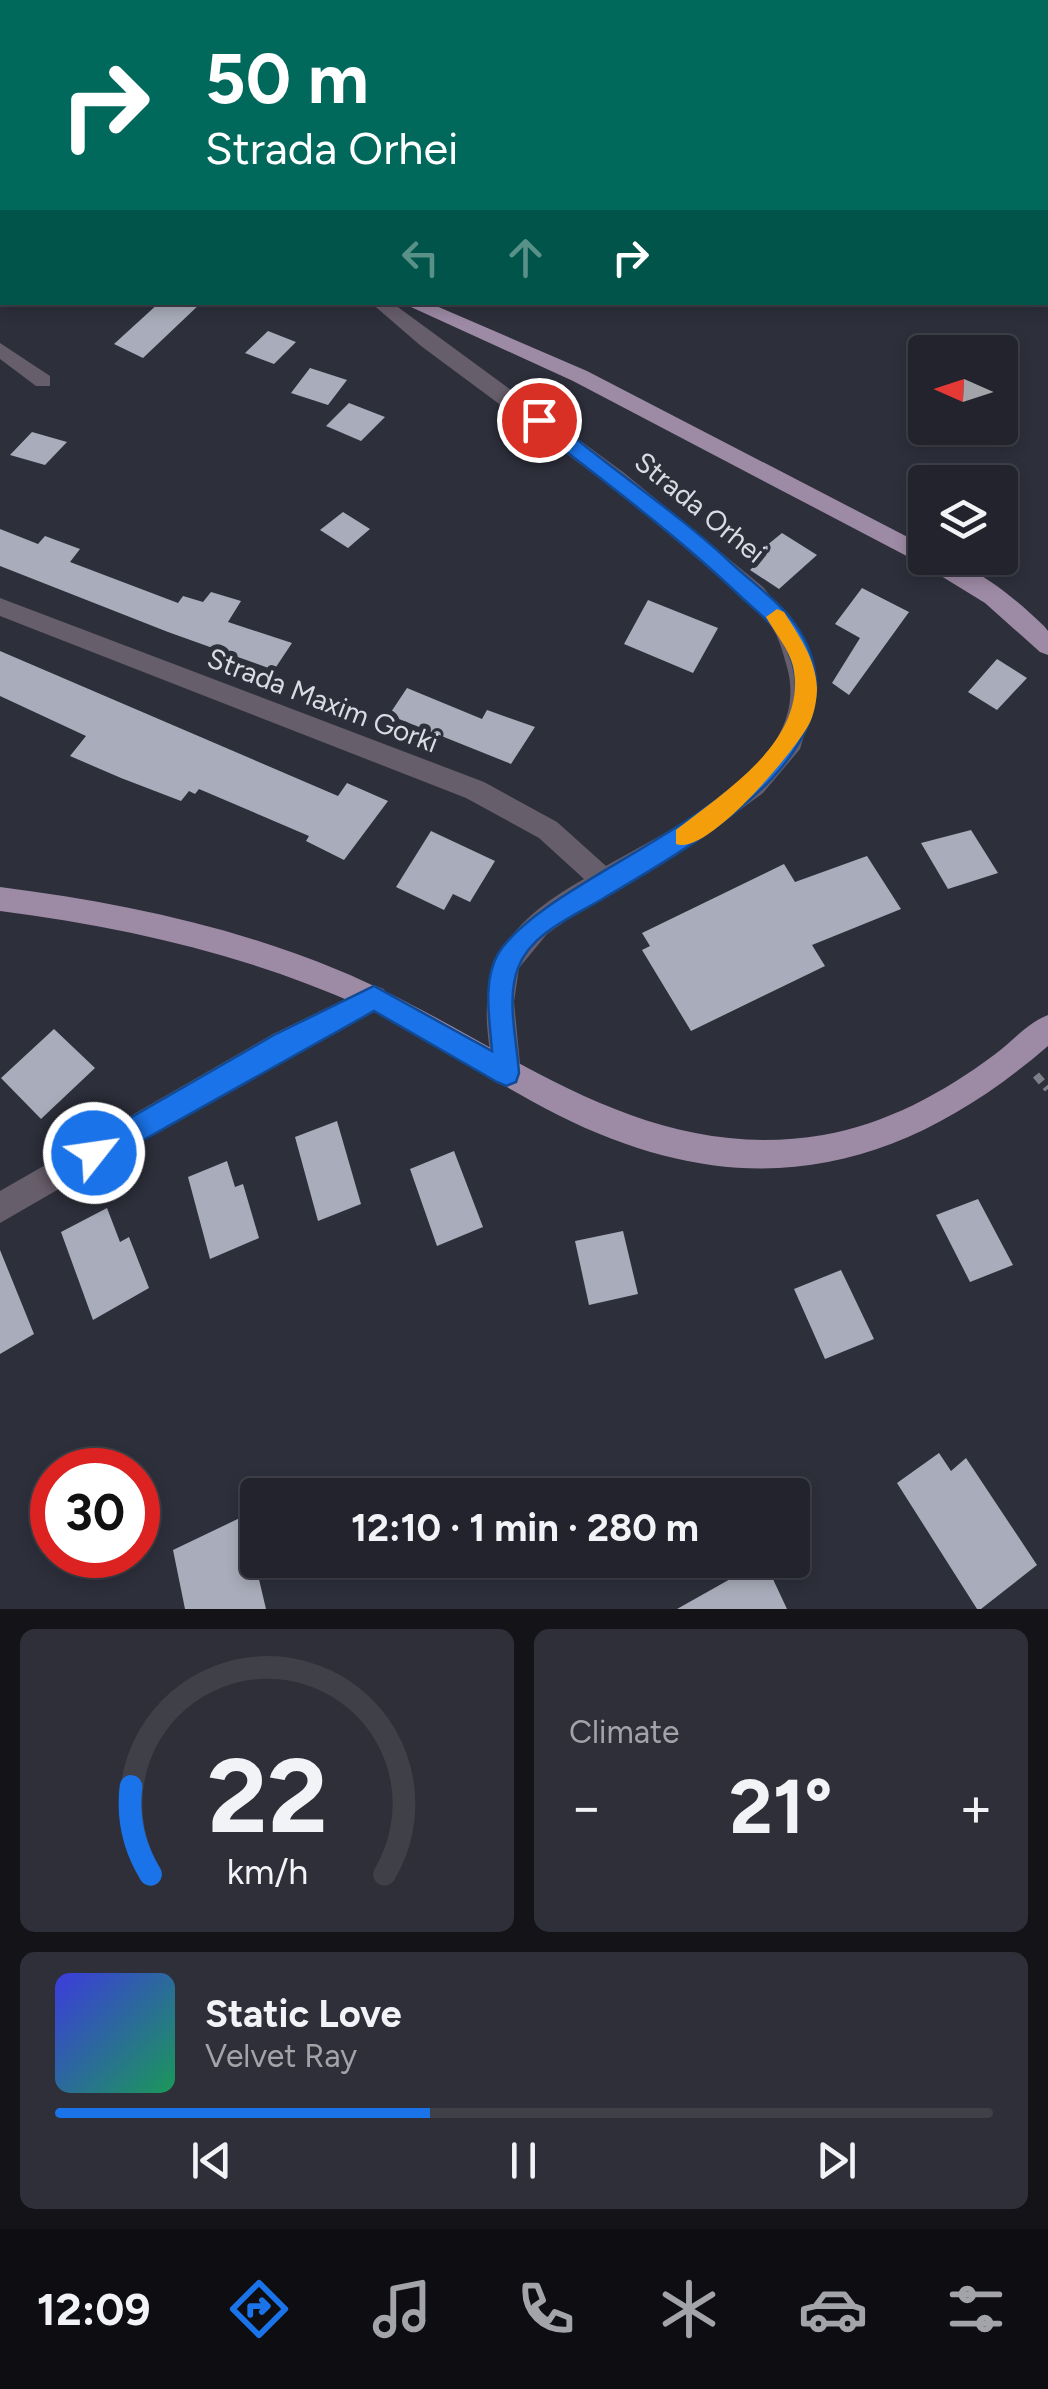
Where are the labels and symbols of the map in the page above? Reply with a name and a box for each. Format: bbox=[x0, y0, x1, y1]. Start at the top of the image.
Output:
north arrow bbox=[908, 335, 1018, 445]
pin bbox=[497, 378, 582, 463]
street label: Strada Orhei bbox=[628, 444, 772, 570]
street label: Strada Maxim Gorki bbox=[203, 640, 443, 760]
position arrow bbox=[42, 1101, 146, 1205]
speed limit sign: 30 bbox=[30, 1448, 160, 1578]

